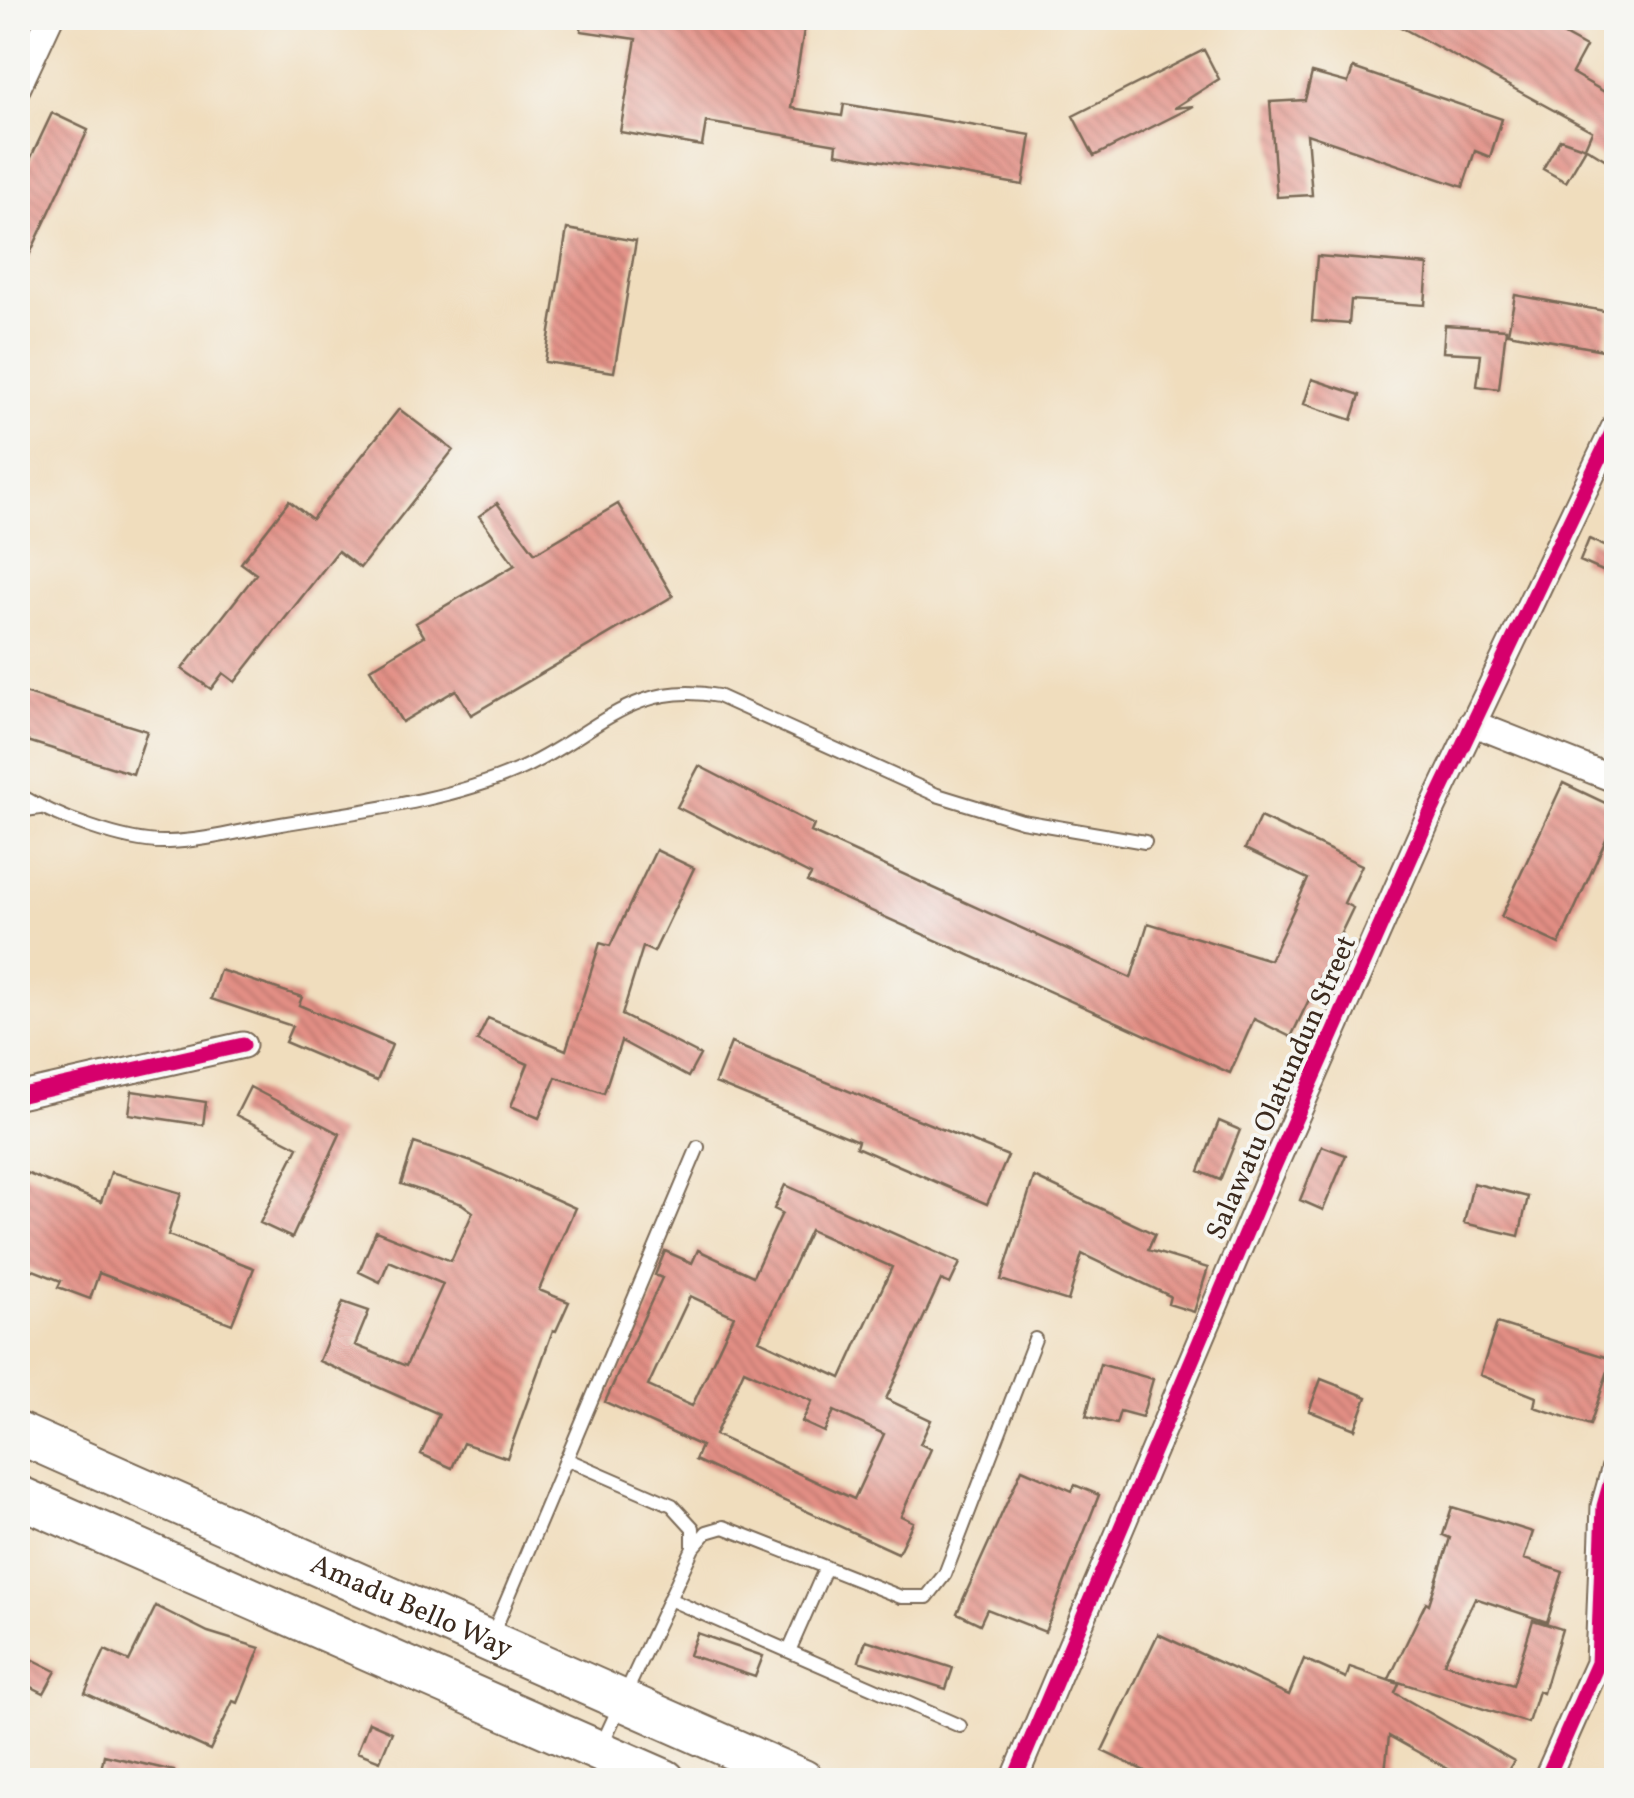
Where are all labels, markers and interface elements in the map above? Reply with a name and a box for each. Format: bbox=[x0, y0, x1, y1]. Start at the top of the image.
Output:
street label: Salawatu Olatundun Street bbox=[1197, 930, 1367, 1246]
street label: Amadu Bello Way bbox=[304, 1545, 519, 1669]

